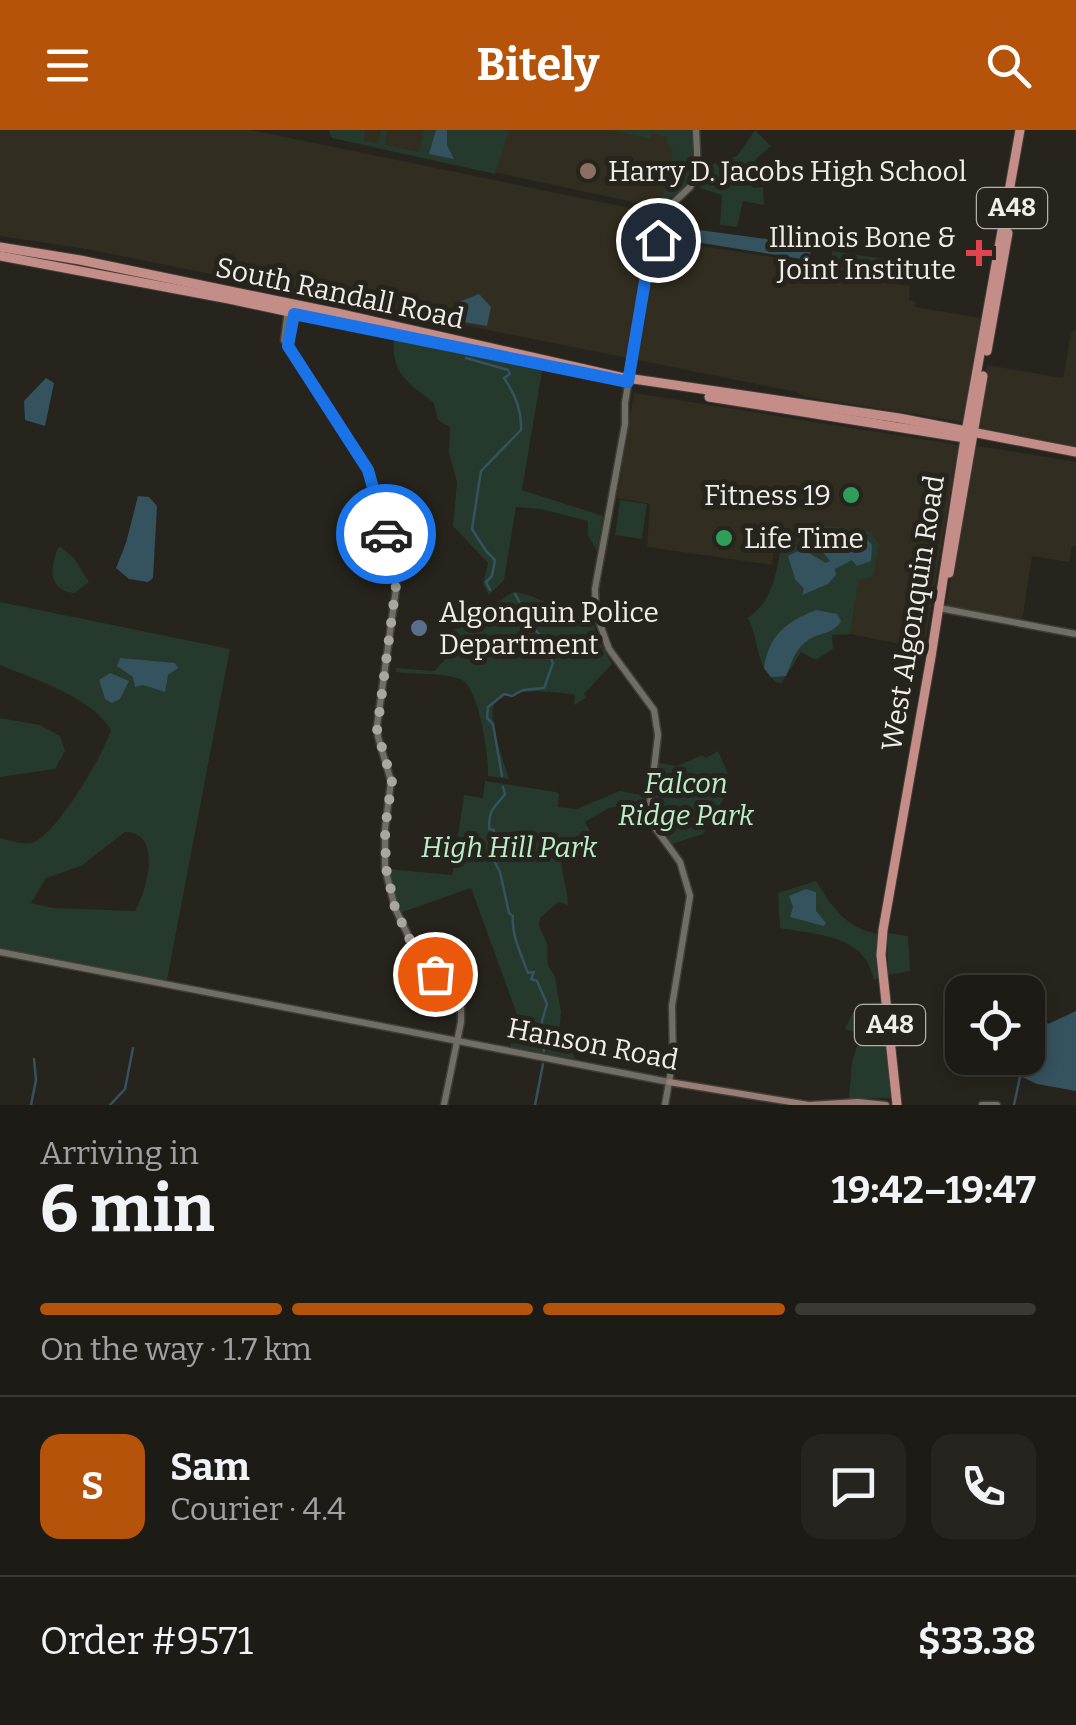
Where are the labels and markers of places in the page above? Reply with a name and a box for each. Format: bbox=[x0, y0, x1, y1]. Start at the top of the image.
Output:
place label: Harry D. Jacobs High School bbox=[608, 155, 967, 188]
marker: Harry D. Jacobs High School bbox=[577, 160, 599, 182]
pin bbox=[616, 198, 701, 283]
place label: Illinois Bone & Joint Institute bbox=[769, 221, 956, 286]
marker: Illinois Bone & Joint Institute bbox=[966, 240, 992, 266]
place label: Fitness 19 bbox=[704, 479, 831, 512]
marker: Fitness 19 bbox=[840, 484, 862, 506]
place label: Life Time bbox=[744, 522, 864, 555]
marker: Life Time bbox=[713, 527, 735, 549]
place label: Algonquin Police Department bbox=[439, 596, 659, 661]
marker: Algonquin Police Department bbox=[408, 617, 430, 639]
pin bbox=[393, 932, 478, 1017]

